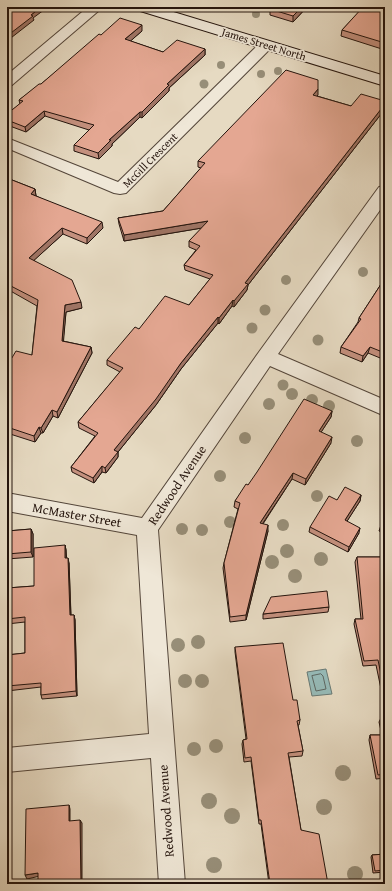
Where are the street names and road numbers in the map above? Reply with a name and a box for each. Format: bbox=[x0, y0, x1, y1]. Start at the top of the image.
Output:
street label: James Street North bbox=[218, 23, 309, 65]
street label: McGill Crescent bbox=[119, 129, 181, 191]
street label: Redwood Avenue bbox=[143, 441, 211, 529]
street label: McMaster Street bbox=[31, 498, 123, 532]
street label: Redwood Avenue bbox=[153, 764, 179, 858]

